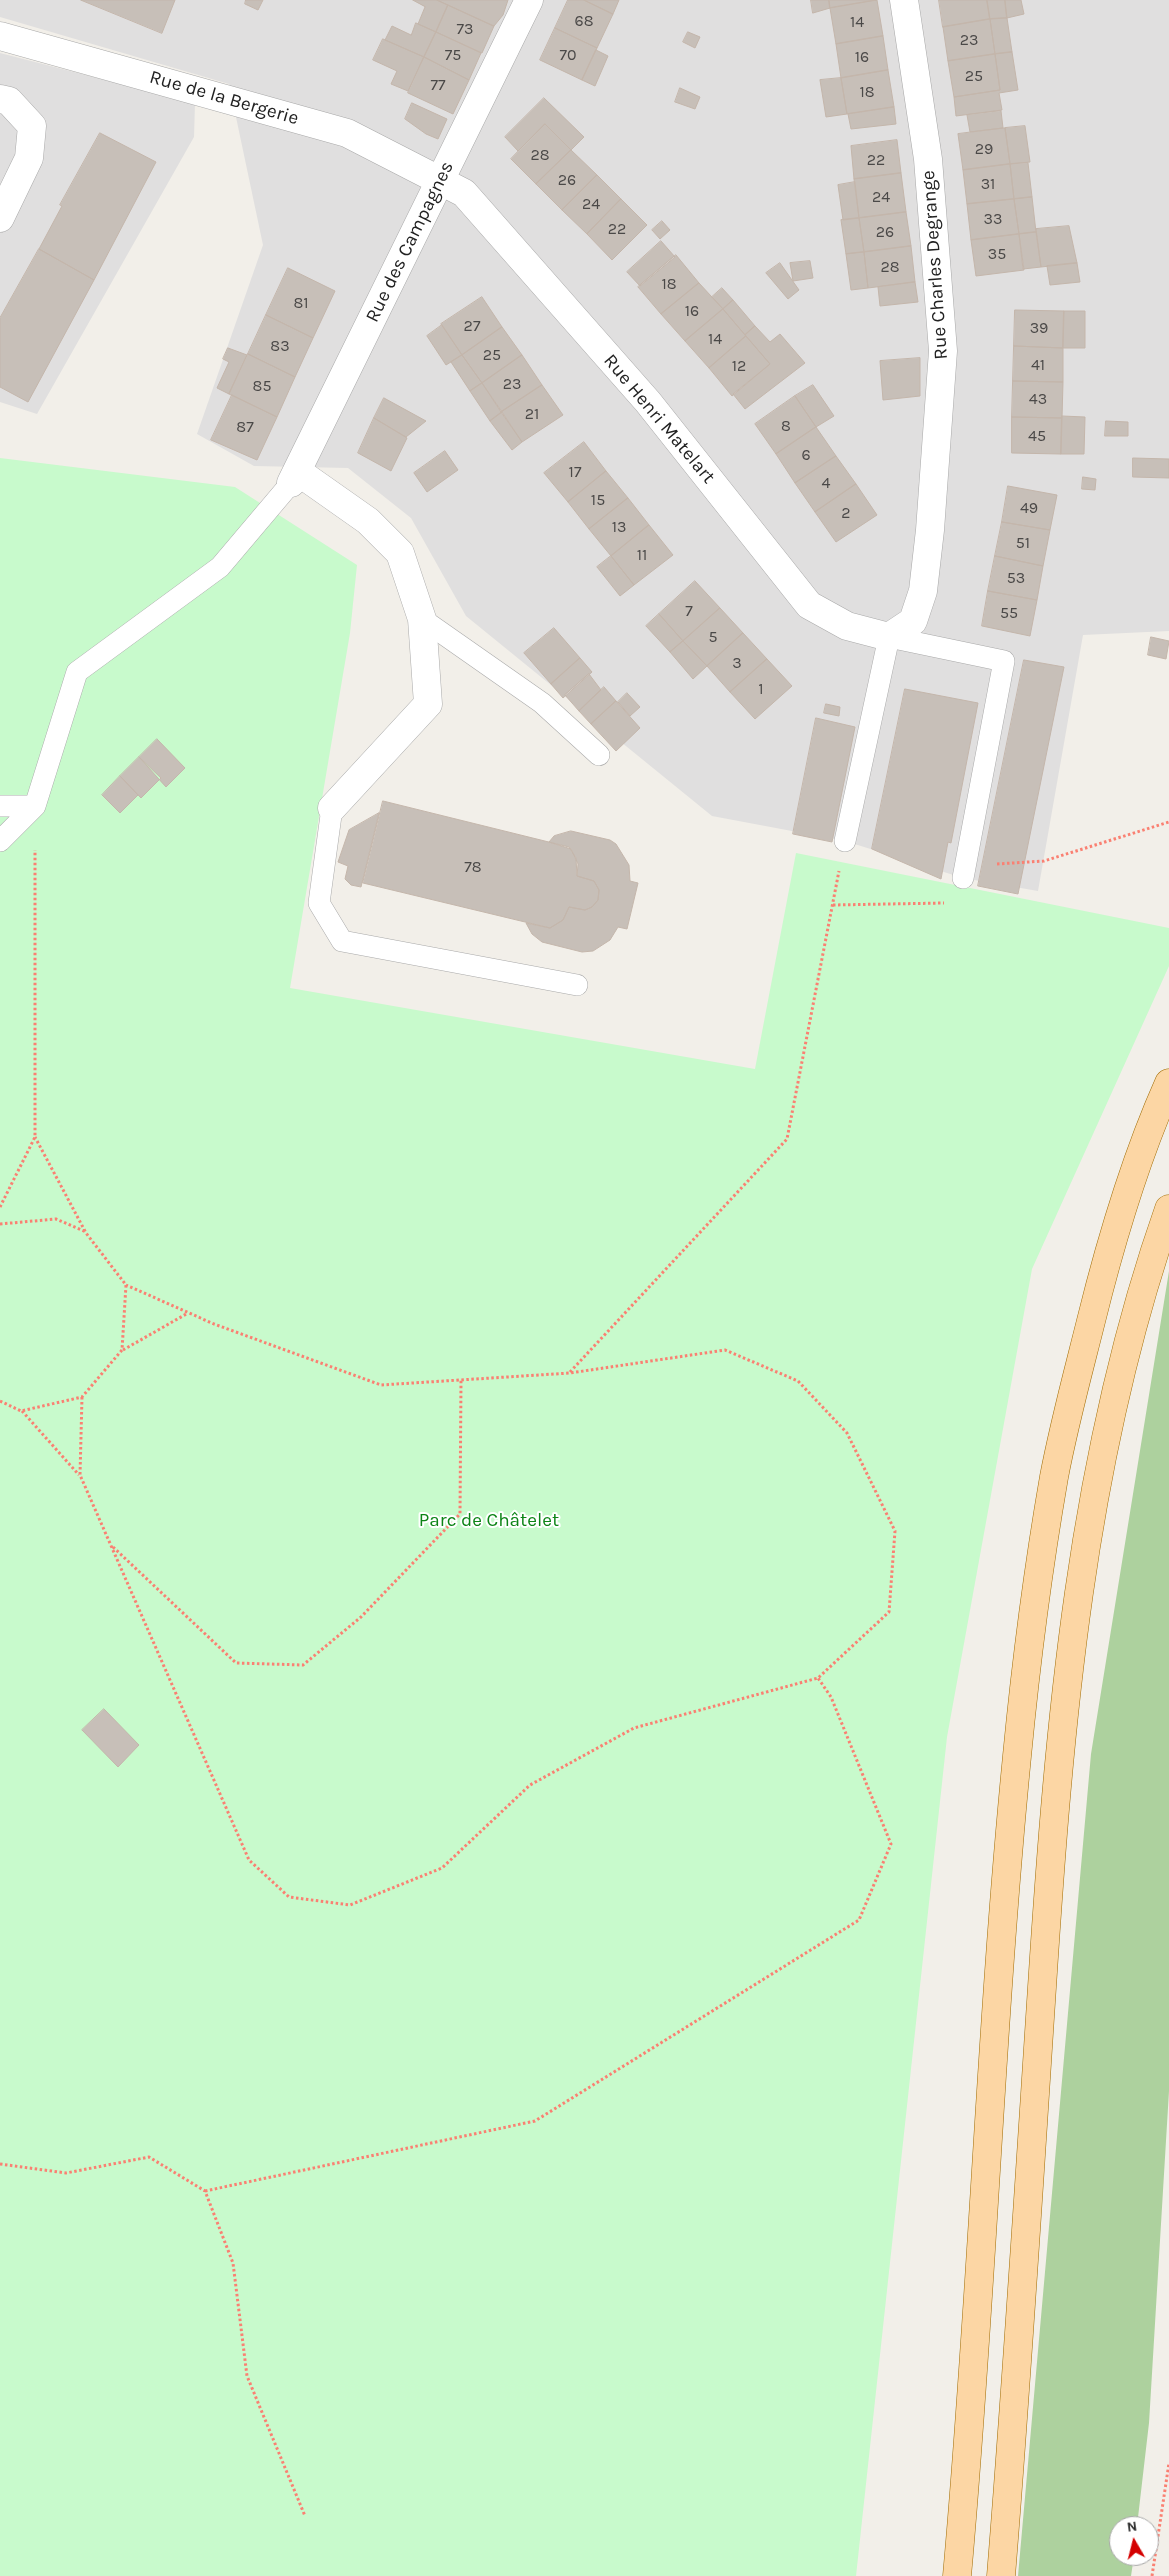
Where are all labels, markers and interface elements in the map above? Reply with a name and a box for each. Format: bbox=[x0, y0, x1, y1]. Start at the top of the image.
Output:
house number: 68 bbox=[575, 11, 593, 31]
house number: 14 bbox=[850, 12, 864, 32]
house number: 73 bbox=[457, 19, 473, 39]
house number: 23 bbox=[960, 30, 978, 50]
house number: 75 bbox=[445, 45, 461, 65]
house number: 70 bbox=[559, 45, 577, 65]
house number: 16 bbox=[855, 47, 869, 67]
street label: Rue de la Bergerie bbox=[147, 66, 301, 130]
house number: 25 bbox=[965, 66, 983, 86]
house number: 77 bbox=[430, 75, 446, 95]
house number: 18 bbox=[859, 82, 875, 102]
house number: 29 bbox=[975, 139, 993, 159]
house number: 28 bbox=[530, 145, 550, 165]
house number: 22 bbox=[867, 150, 885, 170]
street label: Rue des Campagnes bbox=[361, 158, 459, 326]
house number: 26 bbox=[558, 170, 576, 190]
street label: Rue Charles Degrange bbox=[917, 170, 953, 360]
house number: 31 bbox=[981, 174, 995, 194]
house number: 24 bbox=[872, 187, 890, 207]
house number: 24 bbox=[582, 194, 600, 214]
house number: 33 bbox=[984, 209, 1002, 229]
house number: 22 bbox=[608, 219, 626, 239]
house number: 26 bbox=[876, 222, 894, 242]
house number: 35 bbox=[988, 244, 1006, 264]
house number: 28 bbox=[880, 257, 900, 277]
house number: 18 bbox=[661, 274, 677, 294]
house number: 81 bbox=[293, 293, 309, 313]
house number: 16 bbox=[685, 301, 699, 321]
house number: 27 bbox=[464, 316, 480, 336]
house number: 39 bbox=[1030, 318, 1048, 338]
house number: 14 bbox=[708, 329, 722, 349]
house number: 83 bbox=[270, 336, 290, 356]
house number: 25 bbox=[483, 345, 501, 365]
street label: Rue Henri Matelart bbox=[598, 350, 720, 488]
house number: 41 bbox=[1031, 355, 1045, 375]
house number: 12 bbox=[732, 356, 746, 376]
house number: 23 bbox=[503, 374, 521, 394]
house number: 85 bbox=[253, 376, 271, 396]
house number: 43 bbox=[1029, 389, 1047, 409]
house number: 21 bbox=[525, 404, 539, 424]
house number: 8 bbox=[781, 416, 791, 436]
house number: 87 bbox=[236, 417, 254, 437]
house number: 45 bbox=[1028, 426, 1046, 446]
house number: 6 bbox=[801, 445, 811, 465]
house number: 17 bbox=[569, 462, 581, 482]
house number: 4 bbox=[822, 473, 830, 493]
house number: 15 bbox=[591, 490, 605, 510]
house number: 49 bbox=[1020, 498, 1038, 518]
house number: 2 bbox=[841, 503, 851, 523]
house number: 13 bbox=[612, 517, 626, 537]
house number: 51 bbox=[1016, 533, 1030, 553]
house number: 11 bbox=[637, 545, 647, 565]
house number: 53 bbox=[1007, 568, 1025, 588]
house number: 7 bbox=[685, 601, 693, 621]
house number: 55 bbox=[1000, 603, 1018, 623]
house number: 5 bbox=[708, 627, 718, 647]
house number: 3 bbox=[732, 653, 742, 673]
house number: 1 bbox=[758, 679, 764, 699]
house number: 78 bbox=[464, 857, 482, 877]
park label: Parc de Châtelet bbox=[419, 1510, 559, 1532]
north arrow bbox=[1109, 2516, 1159, 2566]
text: N bbox=[1126, 2518, 1138, 2536]

